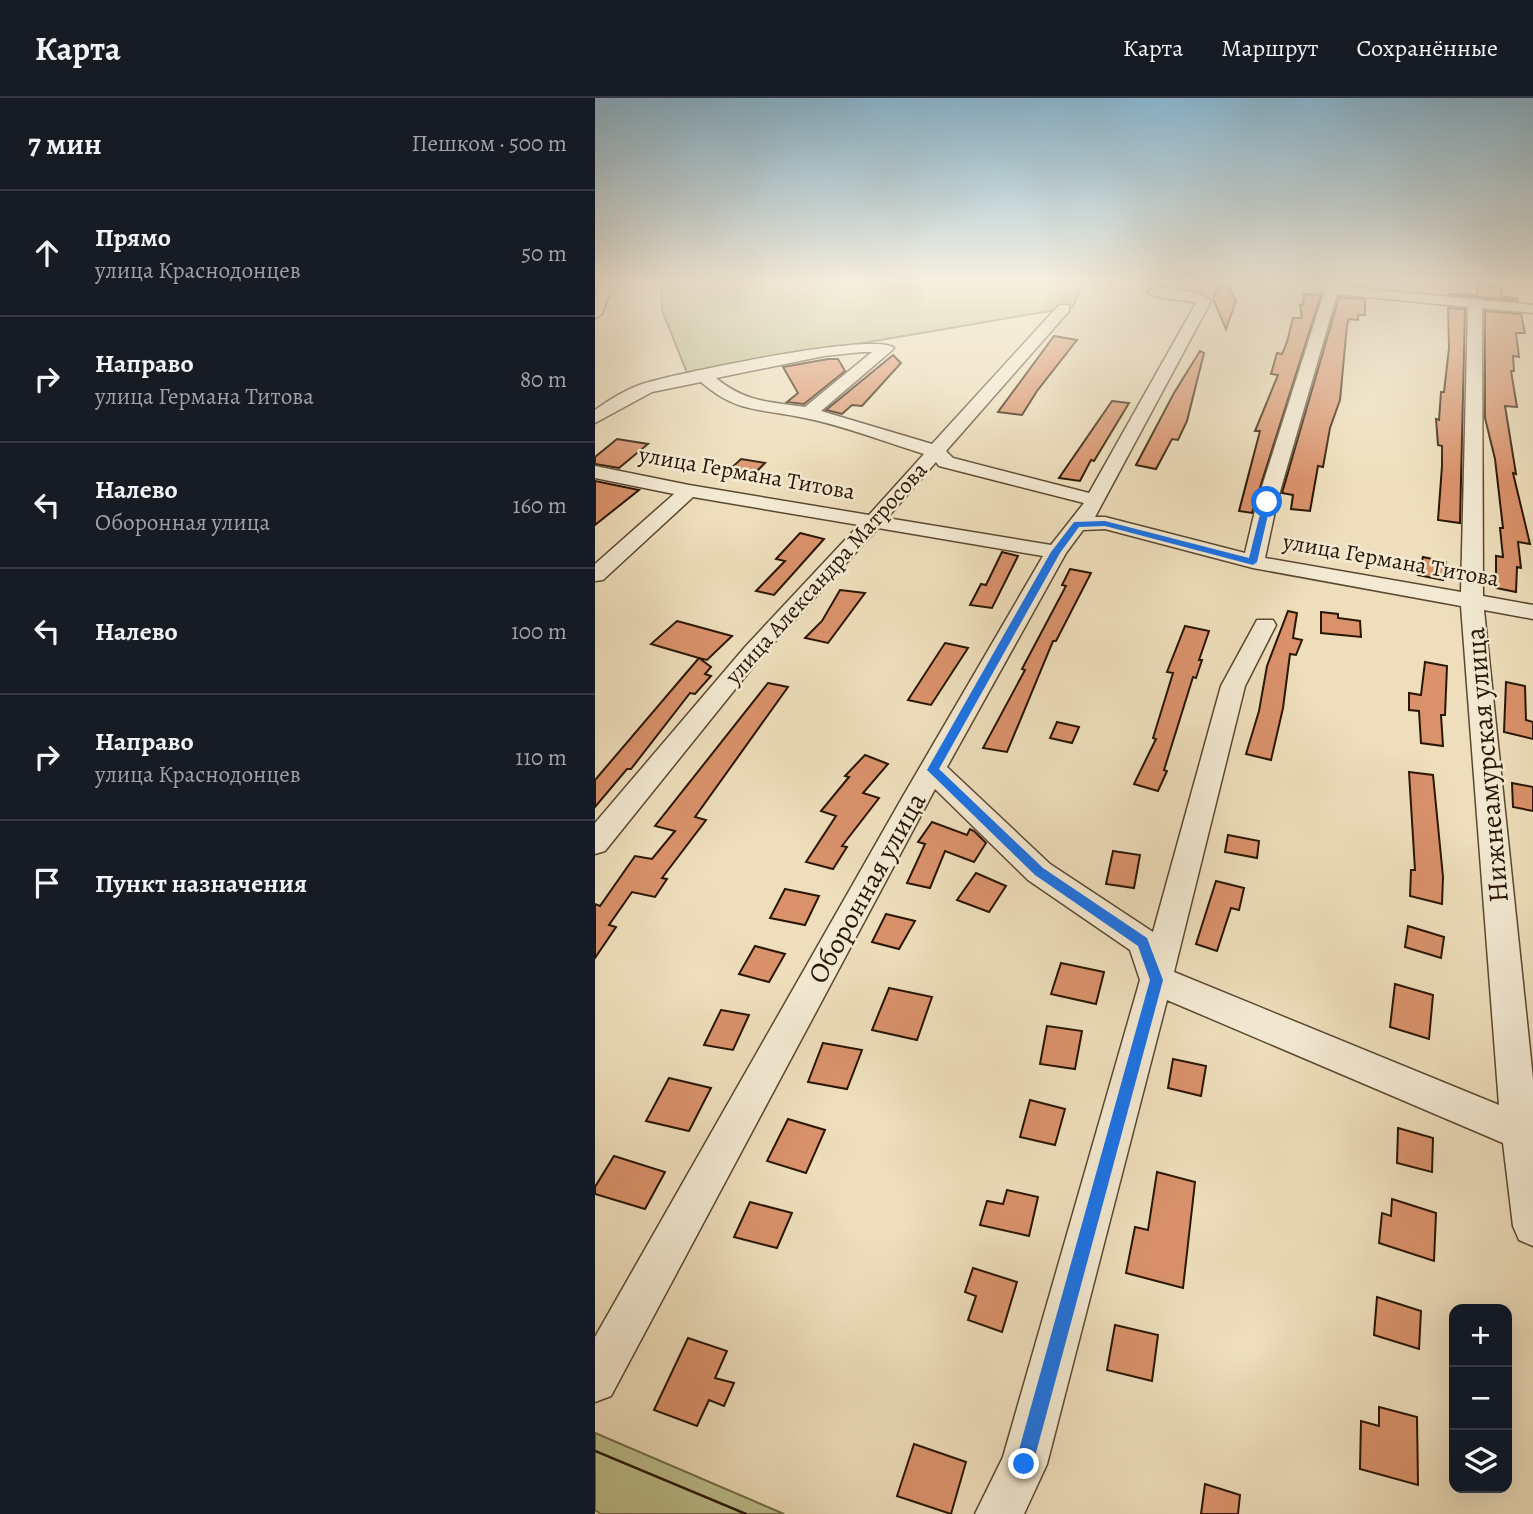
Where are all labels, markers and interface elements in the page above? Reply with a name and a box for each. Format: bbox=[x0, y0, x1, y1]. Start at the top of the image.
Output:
text: Карта bbox=[35, 26, 121, 71]
text: Карта bbox=[1123, 32, 1183, 64]
text: Маршрут bbox=[1221, 32, 1319, 64]
text: Сохранённые bbox=[1357, 32, 1498, 64]
text: 7 мин bbox=[28, 124, 102, 164]
text: Пешком · 500 m bbox=[412, 128, 567, 159]
text: Прямо bbox=[95, 220, 171, 255]
icon: ahead bbox=[28, 234, 66, 272]
text: 50 m bbox=[521, 238, 567, 269]
text: улица Краснодонцев bbox=[95, 255, 301, 286]
text: Направо bbox=[95, 346, 194, 381]
icon: right bbox=[28, 360, 66, 398]
text: 80 m bbox=[520, 364, 567, 395]
text: улица Германа Титова bbox=[95, 381, 314, 412]
street label: улица Германа Титова bbox=[636, 439, 858, 507]
street label: улица Александра Матросова bbox=[717, 455, 934, 691]
text: Налево bbox=[95, 472, 178, 507]
icon: left bbox=[28, 486, 66, 524]
route start bbox=[1251, 486, 1282, 517]
text: 160 m bbox=[513, 490, 567, 521]
text: Оборонная улица bbox=[95, 507, 270, 538]
street label: улица Германа Титова bbox=[1280, 526, 1502, 594]
icon: left bbox=[28, 612, 66, 650]
text: Налево bbox=[95, 614, 178, 649]
text: 100 m bbox=[511, 616, 567, 647]
street label: Нижнеамурская улица bbox=[1456, 626, 1518, 904]
text: Направо bbox=[95, 724, 194, 759]
icon: right bbox=[28, 738, 66, 776]
text: 110 m bbox=[515, 742, 567, 773]
text: улица Краснодонцев bbox=[95, 759, 301, 790]
street label: Оборонная улица bbox=[799, 785, 935, 990]
icon: arrive bbox=[28, 864, 66, 902]
text: Пункт назначения bbox=[95, 866, 307, 901]
map controls bbox=[1449, 1304, 1512, 1493]
button: + bbox=[1449, 1304, 1512, 1367]
button: − bbox=[1449, 1367, 1512, 1430]
button: layers bbox=[1449, 1430, 1512, 1493]
route end bbox=[1008, 1448, 1039, 1479]

